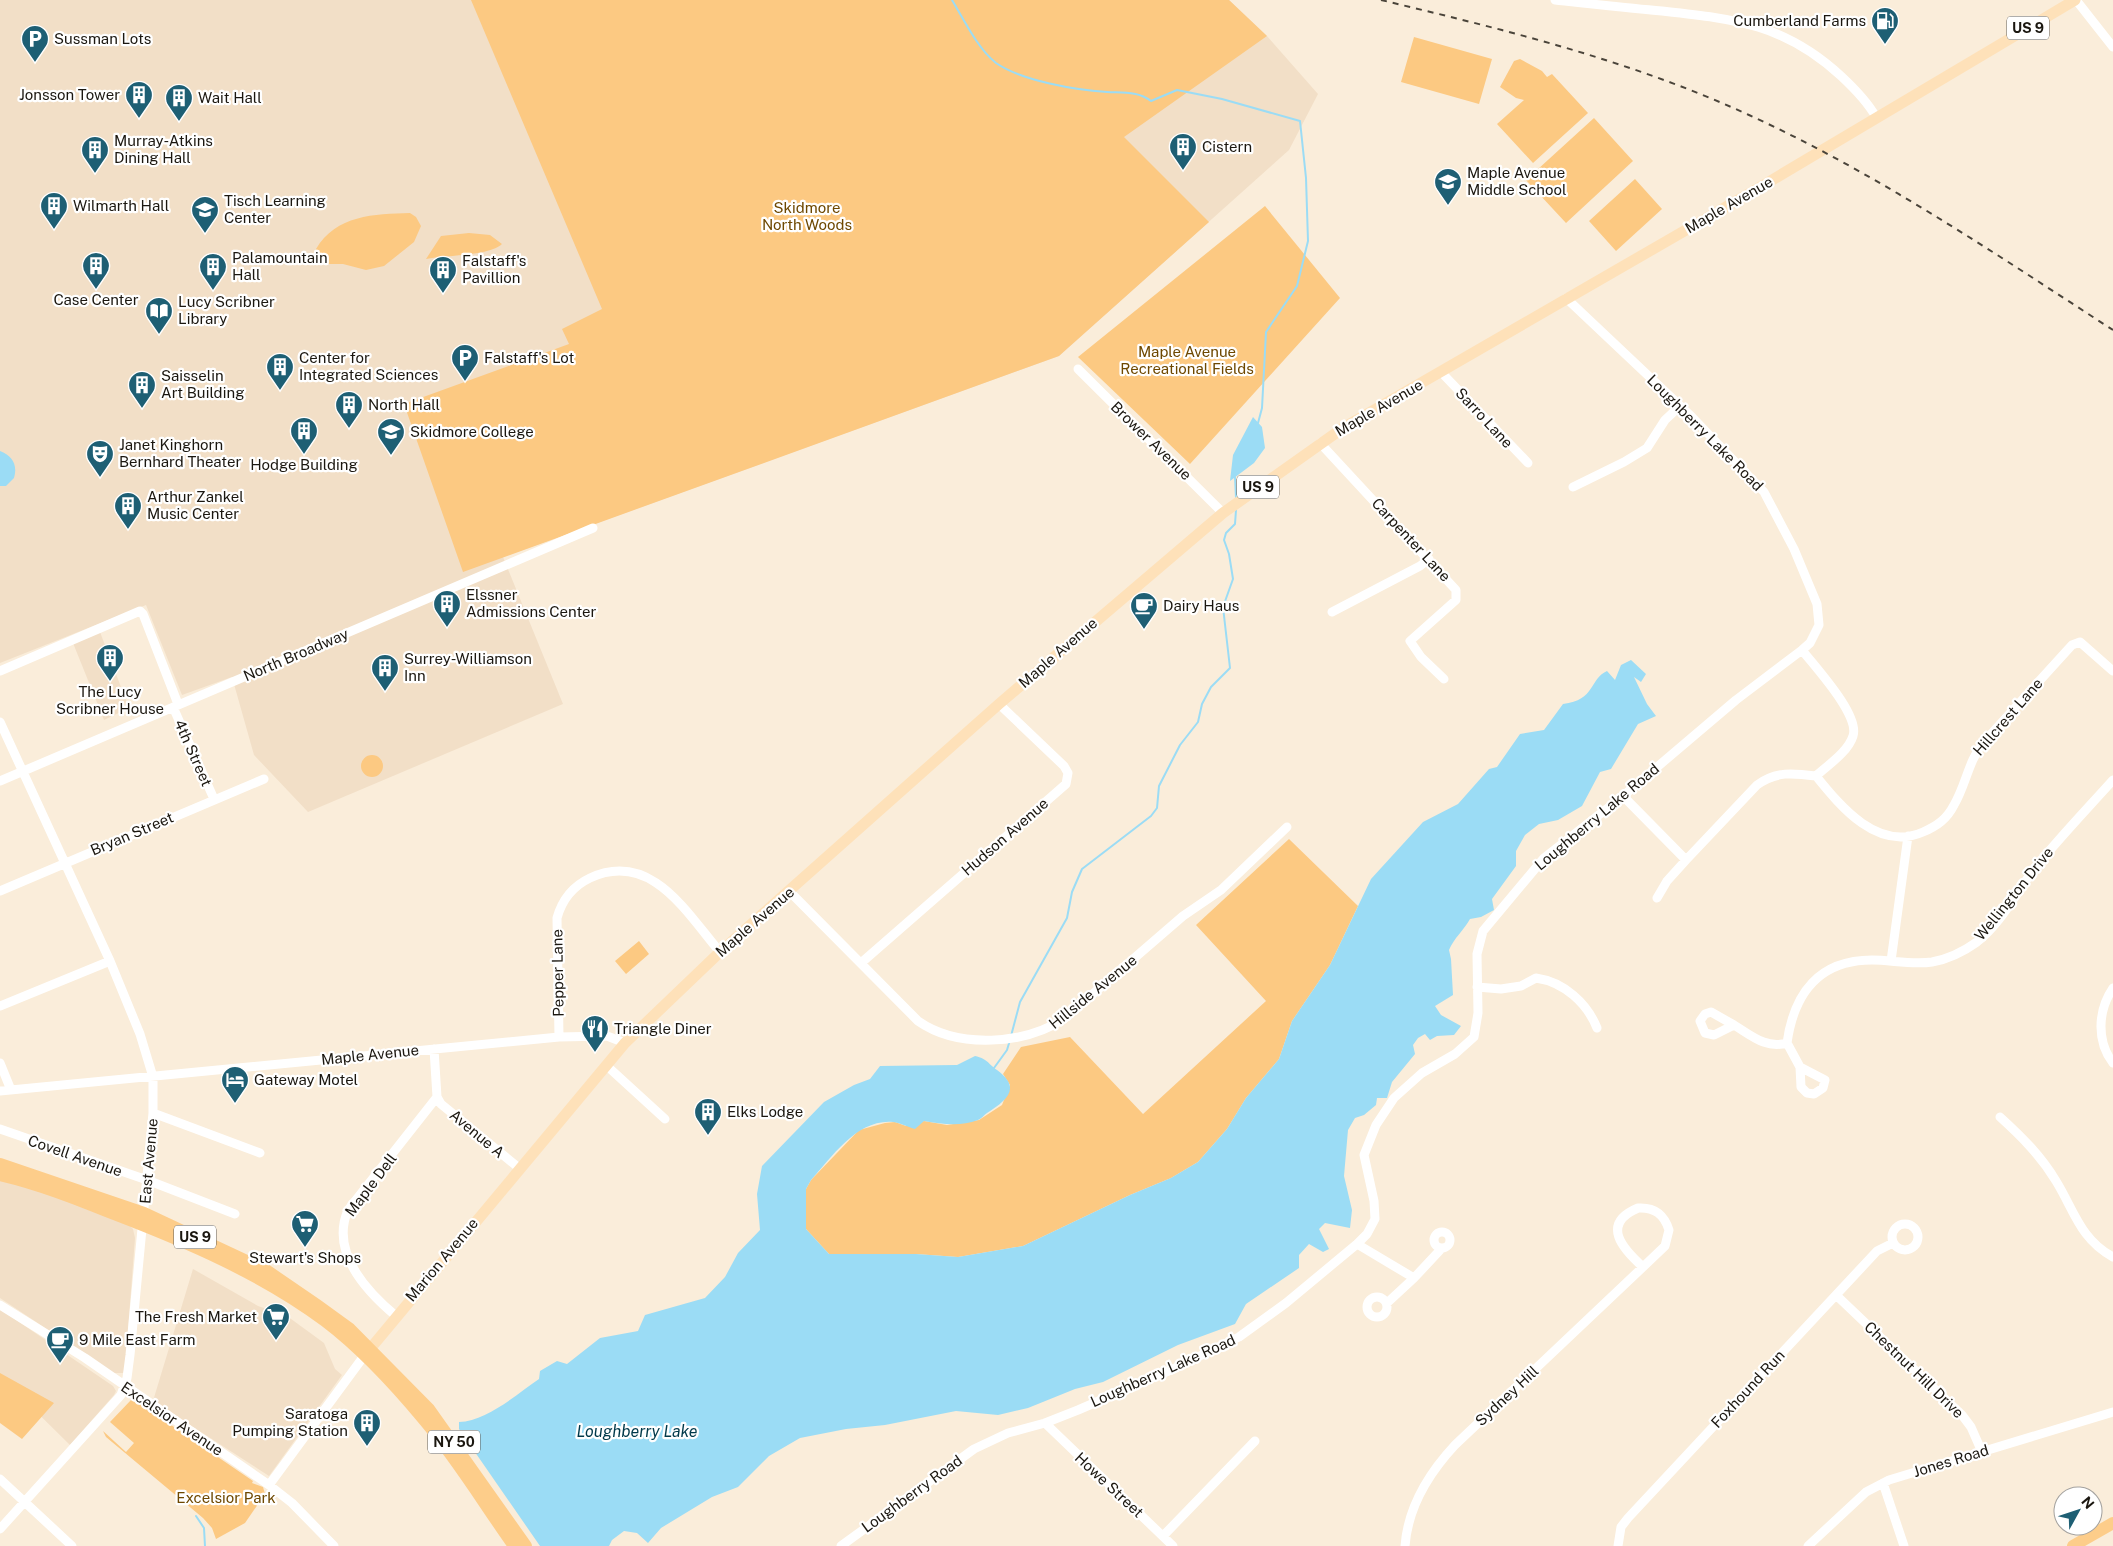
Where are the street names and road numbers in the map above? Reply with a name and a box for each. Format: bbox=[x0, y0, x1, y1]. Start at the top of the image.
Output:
road number: US 9 bbox=[2007, 16, 2049, 40]
street label: Maple Avenue bbox=[1682, 173, 1776, 236]
street label: Loughberry Lake Road bbox=[1644, 371, 1767, 494]
street label: Maple Avenue bbox=[1332, 376, 1426, 439]
street label: Sarro Lane bbox=[1452, 384, 1516, 451]
street label: Brower Avenue bbox=[1108, 398, 1195, 483]
road number: US 9 bbox=[1237, 476, 1279, 498]
street label: Carpenter Lane bbox=[1368, 494, 1454, 585]
street label: Maple Avenue bbox=[1015, 614, 1100, 691]
street label: North Broadway bbox=[241, 625, 351, 684]
street label: Hillcrest Lane bbox=[1969, 675, 2046, 759]
street label: 4th Street bbox=[171, 717, 216, 789]
street label: Loughberry Lake Road bbox=[1531, 760, 1662, 874]
street label: Hudson Avenue bbox=[958, 794, 1051, 879]
street label: Bryan Street bbox=[88, 808, 176, 859]
street label: Wellington Drive bbox=[1971, 844, 2056, 944]
street label: Maple Avenue bbox=[712, 883, 797, 960]
street label: Pepper Lane bbox=[548, 929, 567, 1017]
street label: Hillside Avenue bbox=[1045, 951, 1140, 1032]
street label: Maple Avenue bbox=[320, 1041, 420, 1068]
street label: Avenue A bbox=[447, 1106, 508, 1161]
street label: East Avenue bbox=[136, 1117, 161, 1204]
street label: Covell Avenue bbox=[26, 1131, 125, 1180]
street label: Maple Dell bbox=[341, 1150, 400, 1220]
street label: Marion Avenue bbox=[402, 1215, 481, 1305]
road number: US 9 bbox=[174, 1226, 216, 1248]
street label: Chestnut Hill Drive bbox=[1861, 1318, 1967, 1421]
street label: Loughberry Lake Road bbox=[1088, 1331, 1238, 1410]
street label: Foxhound Run bbox=[1707, 1346, 1788, 1431]
street label: Sydney Hill bbox=[1472, 1362, 1542, 1429]
street label: Excelsior Avenue bbox=[118, 1378, 226, 1459]
road number: NY 50 bbox=[428, 1430, 480, 1454]
street label: Jones Road bbox=[1911, 1441, 1991, 1480]
street label: Howe Street bbox=[1072, 1449, 1147, 1521]
street label: Loughberry Road bbox=[858, 1451, 965, 1536]

